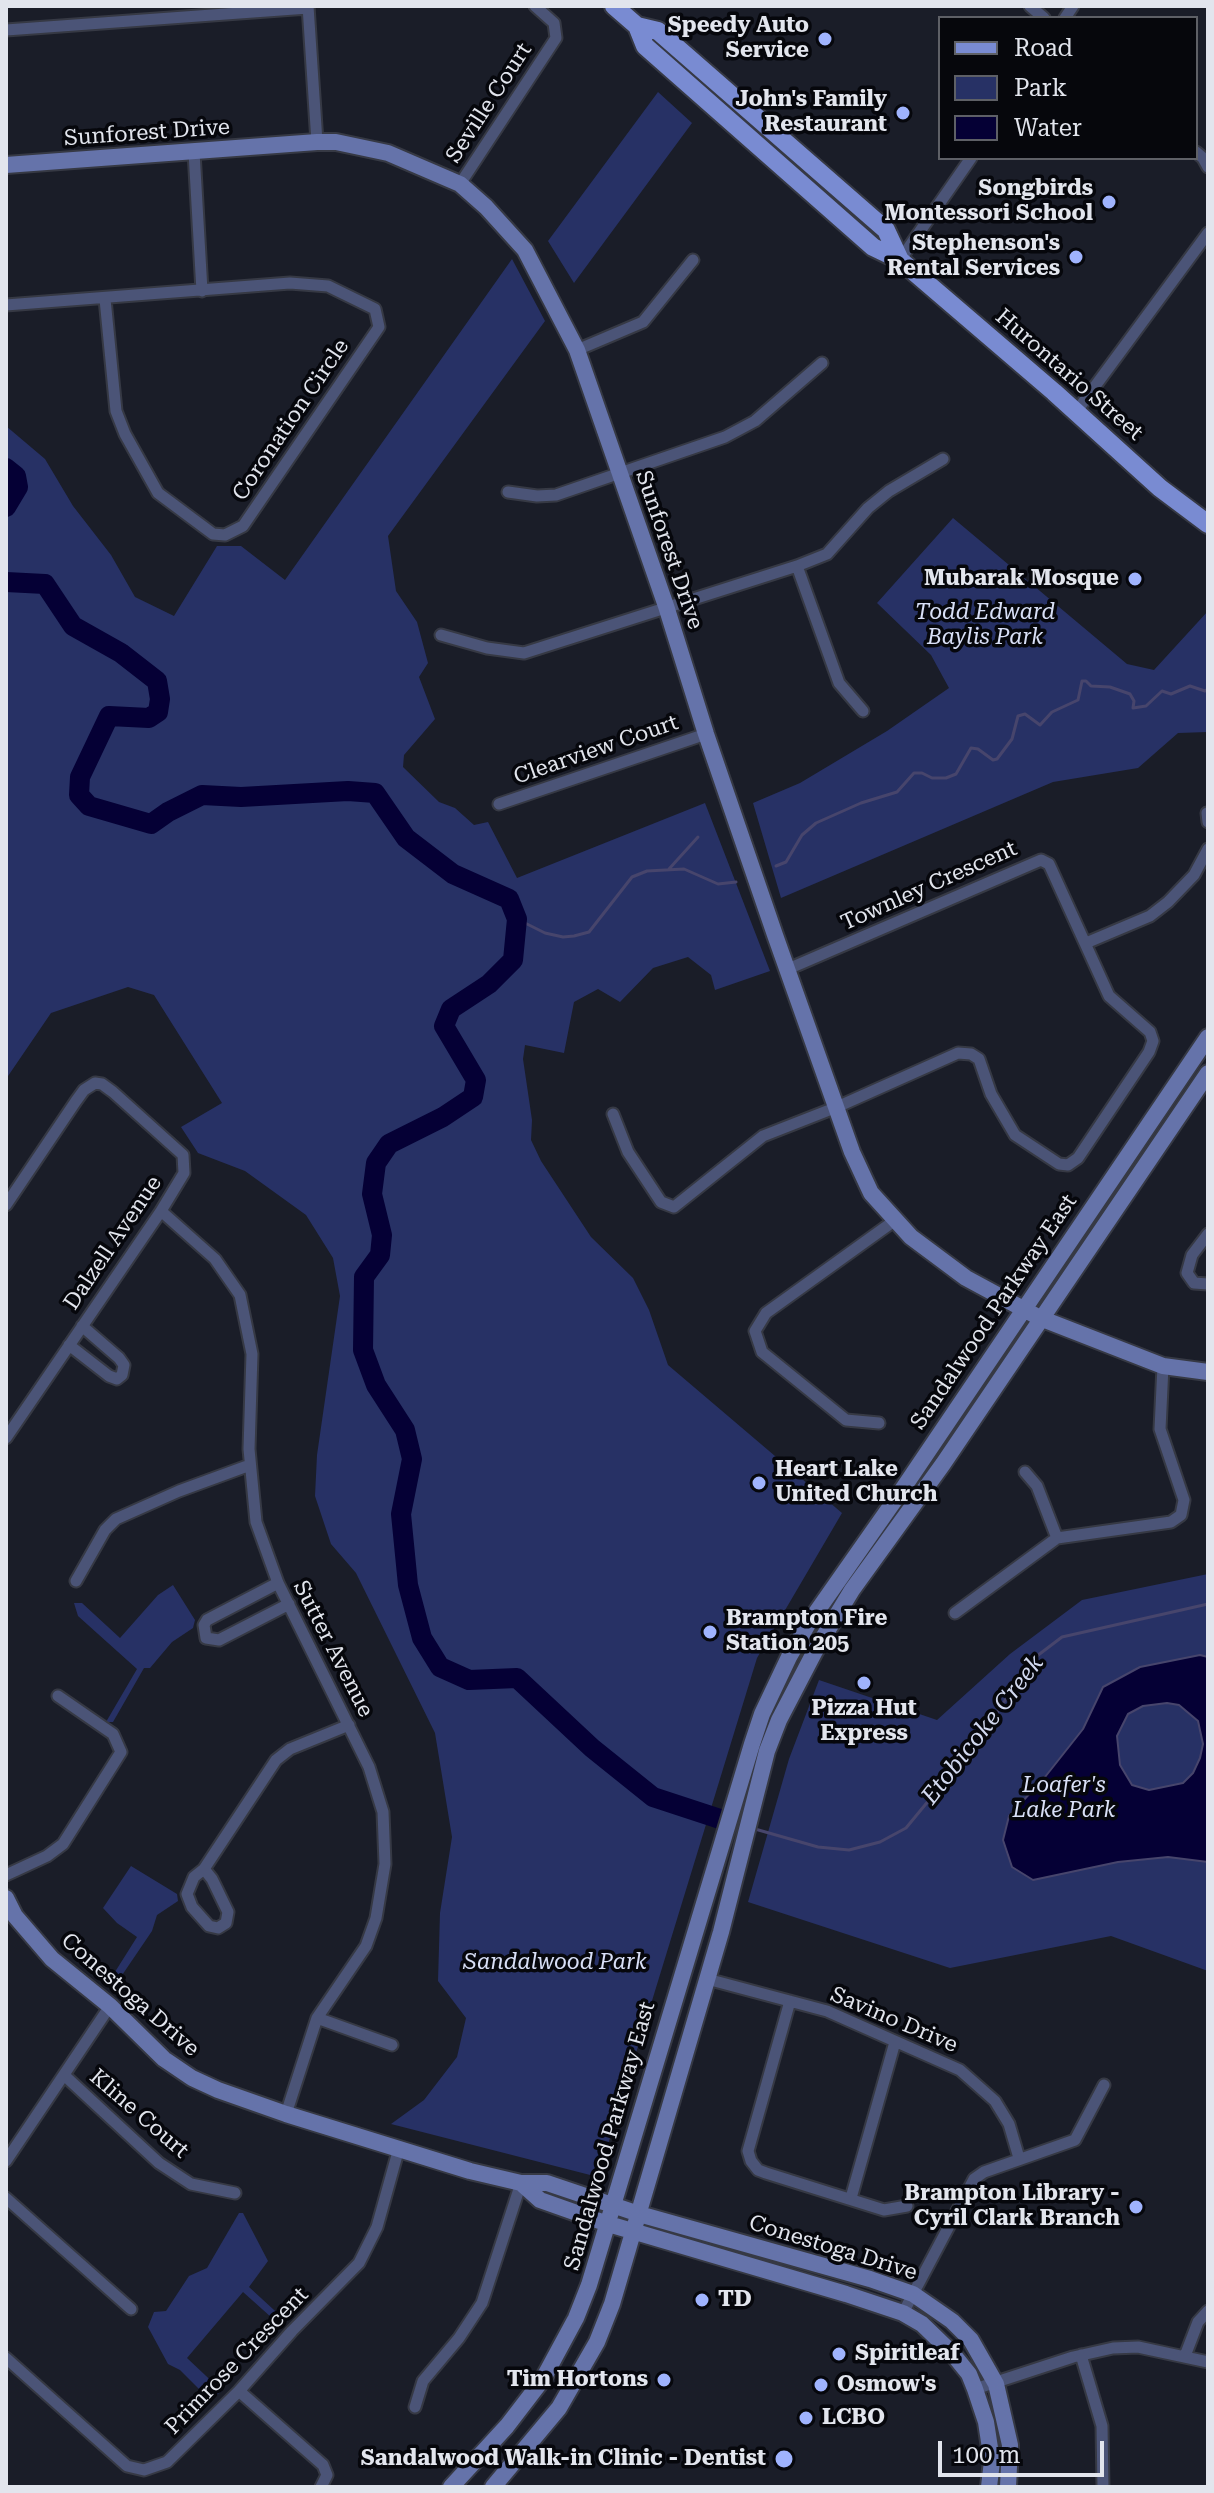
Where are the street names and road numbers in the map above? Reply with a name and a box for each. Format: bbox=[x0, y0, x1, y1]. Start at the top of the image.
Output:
street label: Seville Court bbox=[440, 38, 538, 168]
street label: Sunforest Drive bbox=[63, 114, 231, 152]
street label: Hurontario Street bbox=[990, 304, 1148, 446]
street label: Coronation Circle bbox=[227, 334, 355, 506]
street label: Sunforest Drive bbox=[629, 467, 709, 633]
street label: Clearview Court bbox=[510, 710, 682, 790]
street label: Townley Crescent bbox=[837, 835, 1021, 937]
street label: Dalzell Avenue bbox=[58, 1171, 168, 1315]
street label: Sandalwood Parkway East bbox=[905, 1189, 1083, 1435]
street label: Sutter Avenue bbox=[287, 1576, 379, 1722]
street label: Conestoga Drive bbox=[55, 1928, 205, 2062]
street label: Savino Drive bbox=[826, 1981, 962, 2059]
street label: Sandalwood Parkway East bbox=[559, 1999, 661, 2273]
street label: Kline Court bbox=[84, 2064, 194, 2164]
street label: Conestoga Drive bbox=[746, 2210, 920, 2286]
street label: Primrose Crescent bbox=[160, 2282, 314, 2440]

